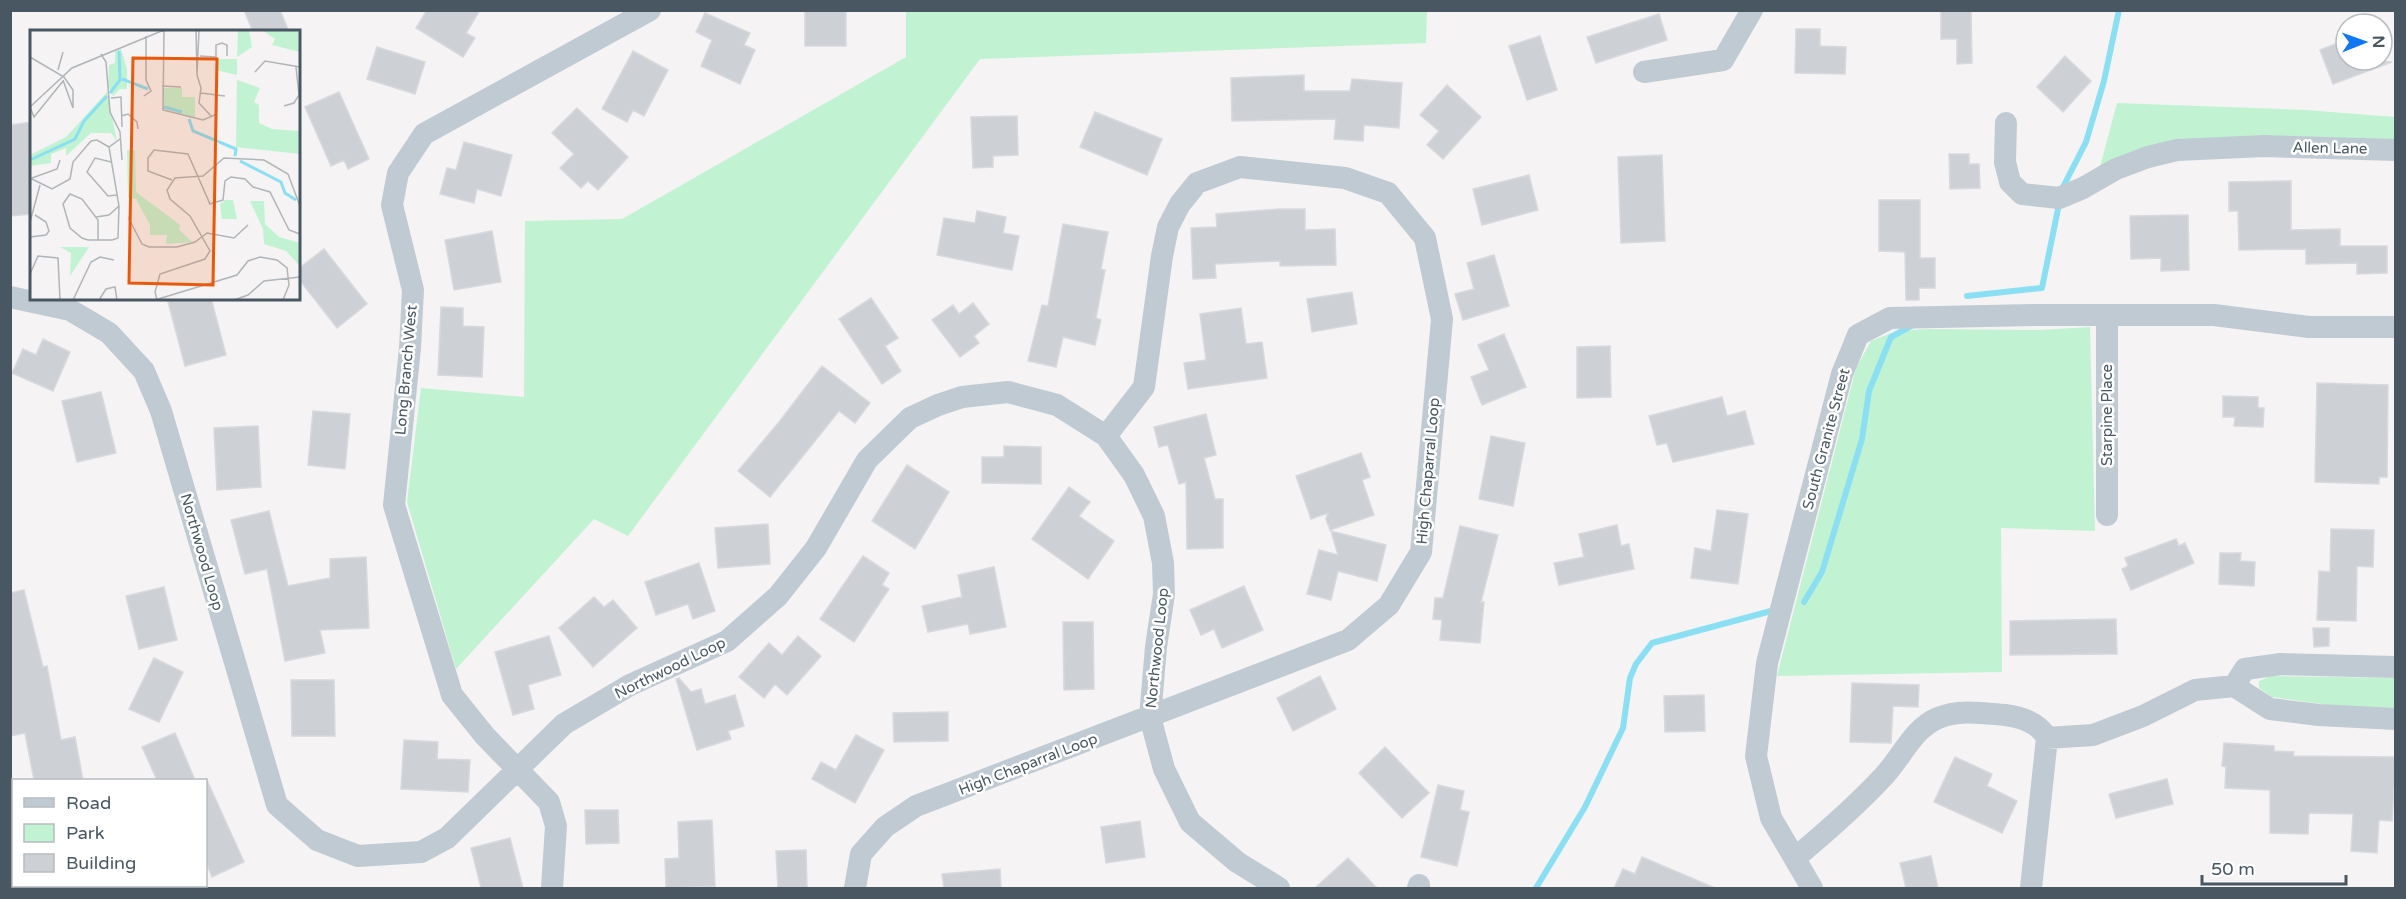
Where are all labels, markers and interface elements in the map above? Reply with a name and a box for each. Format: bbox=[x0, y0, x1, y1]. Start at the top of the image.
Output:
north arrow bbox=[2334, 12, 2394, 72]
inset map bbox=[30, 30, 300, 300]
text: N bbox=[2368, 35, 2388, 48]
street label: Allen Lane bbox=[2292, 138, 2368, 158]
street label: Long Branch West bbox=[391, 304, 421, 436]
street label: Starpine Place bbox=[2098, 364, 2116, 466]
street label: South Granite Street bbox=[1798, 366, 1854, 512]
street label: High Chaparral Loop bbox=[1413, 397, 1443, 545]
street label: Northwood Loop bbox=[177, 491, 227, 613]
street label: Northwood Loop bbox=[1142, 587, 1172, 709]
street label: Northwood Loop bbox=[612, 633, 728, 703]
street label: High Chaparral Loop bbox=[956, 729, 1100, 799]
legend bbox=[12, 779, 207, 887]
text: Road bbox=[66, 792, 111, 814]
text: Park bbox=[66, 822, 105, 844]
scale bar bbox=[2202, 848, 2346, 886]
text: Building bbox=[66, 852, 136, 874]
text: 50 m bbox=[2211, 858, 2255, 880]

